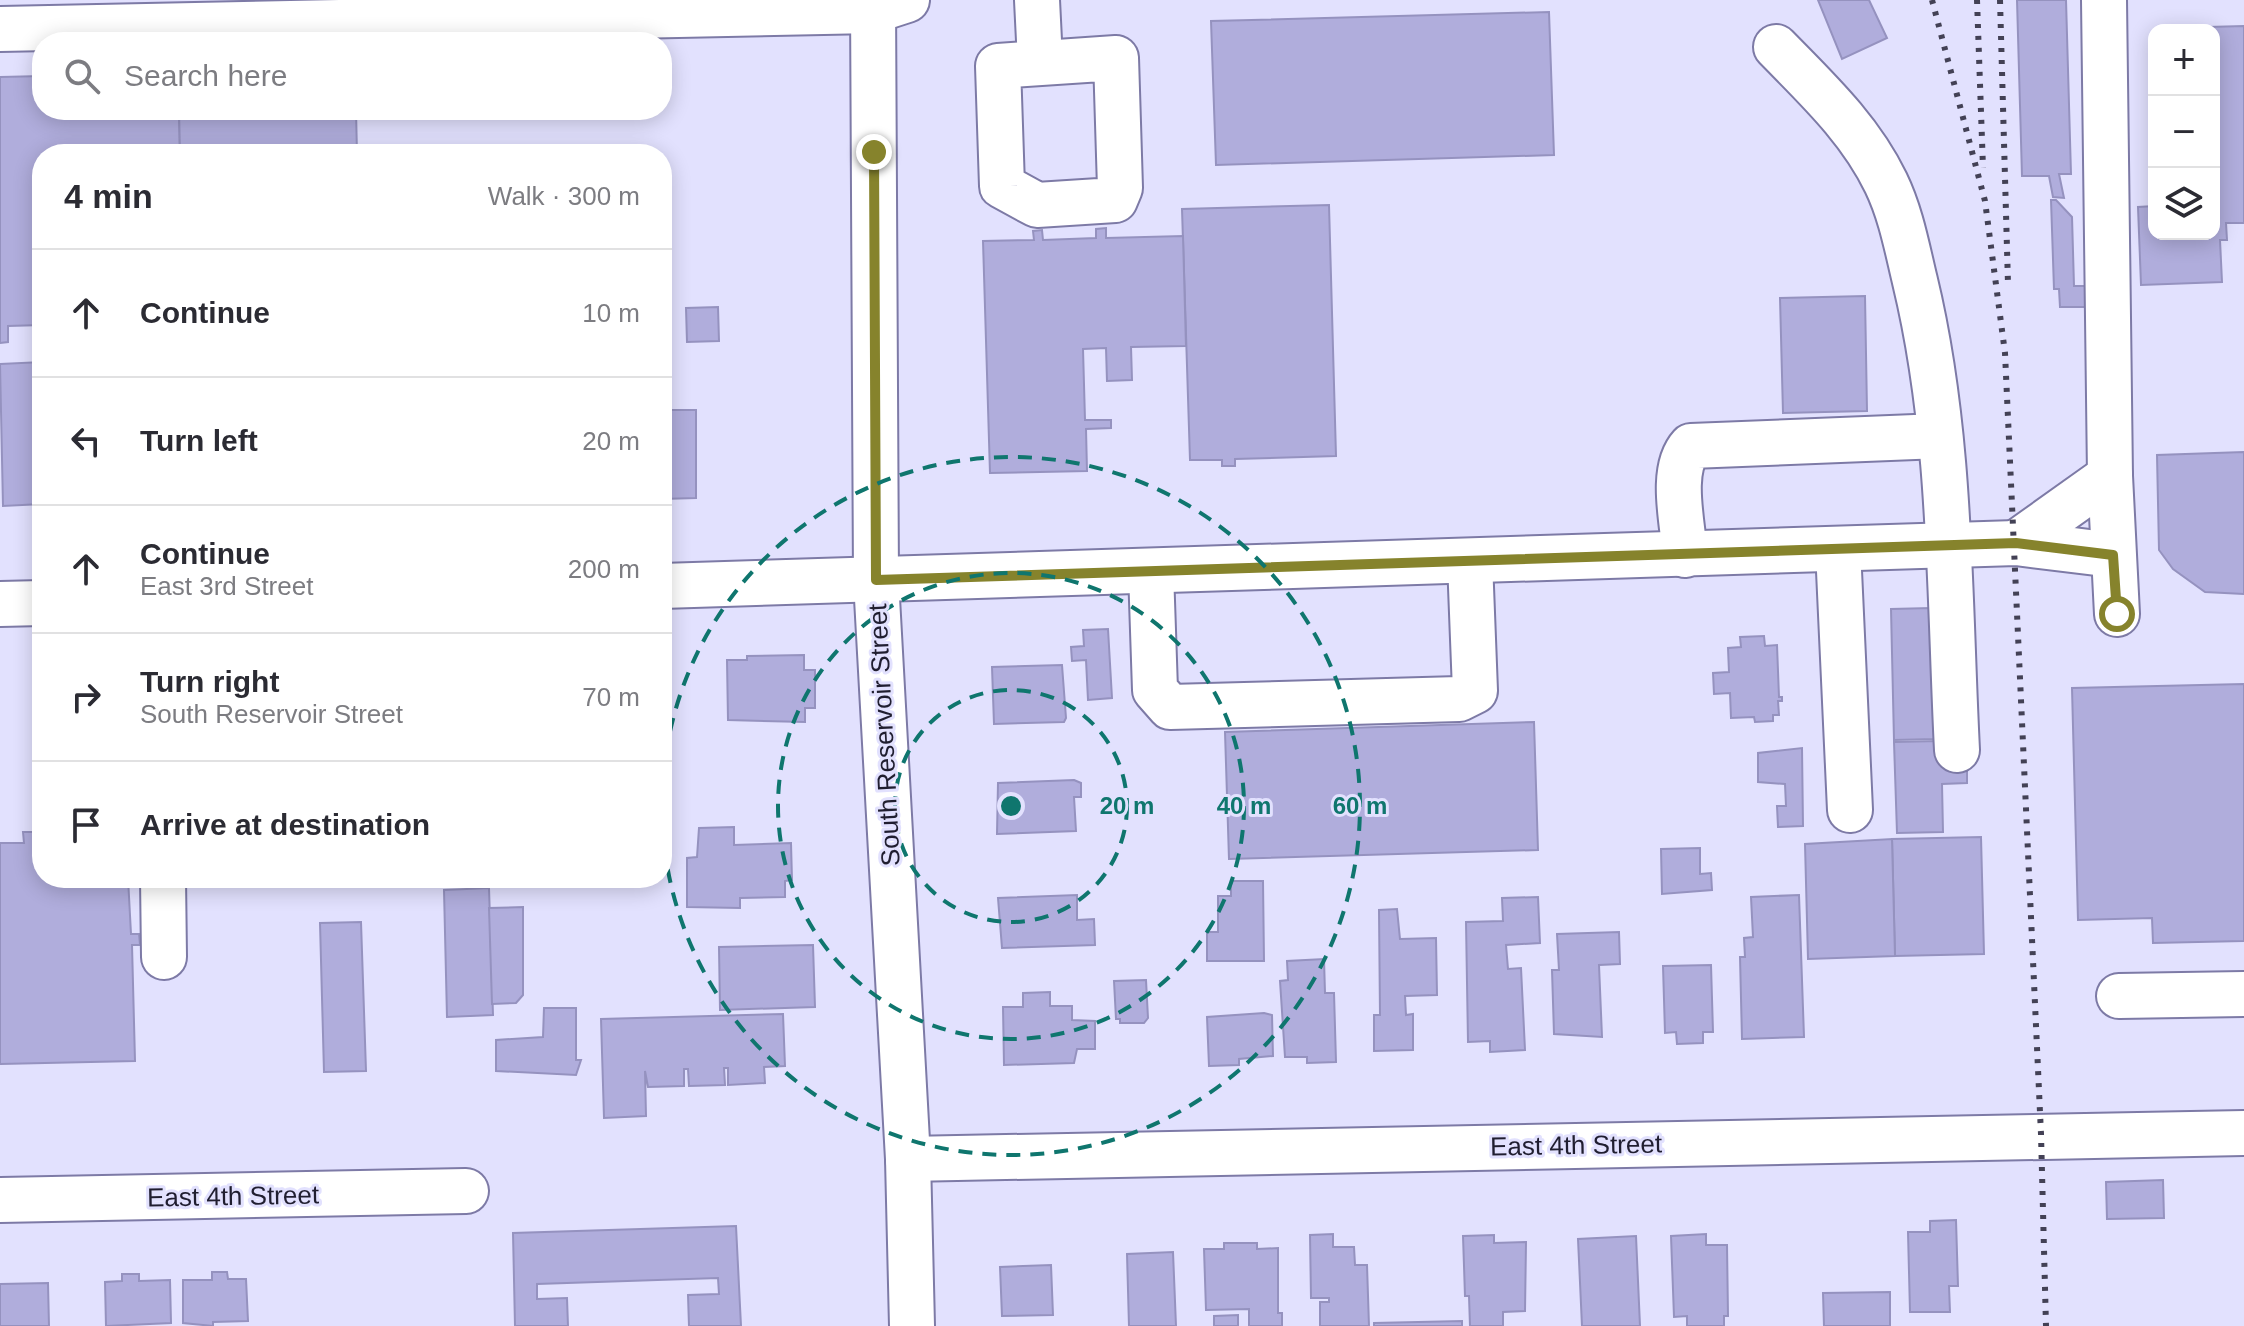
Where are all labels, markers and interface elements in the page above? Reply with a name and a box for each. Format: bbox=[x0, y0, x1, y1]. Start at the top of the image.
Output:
map controls bbox=[2148, 24, 2220, 240]
button: + bbox=[2148, 24, 2220, 96]
search box bbox=[32, 32, 672, 120]
icon: search bbox=[60, 54, 104, 98]
text: Search here bbox=[124, 59, 287, 92]
button: − bbox=[2148, 96, 2220, 168]
route end bbox=[856, 134, 892, 170]
button: layers bbox=[2148, 168, 2220, 240]
text: 4 min bbox=[64, 177, 153, 215]
text: Walk · 300 m bbox=[488, 181, 640, 211]
icon: ahead bbox=[64, 291, 108, 335]
text: Continue bbox=[140, 296, 270, 329]
text: 10 m bbox=[582, 298, 640, 328]
icon: left bbox=[64, 419, 108, 463]
text: Turn left bbox=[140, 424, 258, 457]
text: 20 m bbox=[582, 426, 640, 456]
text: Continue bbox=[140, 537, 270, 570]
icon: ahead bbox=[64, 547, 108, 591]
text: 200 m bbox=[568, 554, 640, 584]
text: East 3rd Street bbox=[140, 571, 313, 601]
route start bbox=[2099, 596, 2135, 632]
street label: South Reservoir Street bbox=[862, 602, 906, 867]
text: Turn right bbox=[140, 665, 279, 698]
icon: right bbox=[64, 675, 108, 719]
text: 70 m bbox=[582, 682, 640, 712]
text: South Reservoir Street bbox=[140, 699, 403, 729]
centre of rings bbox=[997, 792, 1025, 820]
text: 20 m bbox=[1100, 792, 1154, 819]
text: 40 m bbox=[1217, 792, 1271, 819]
text: 60 m bbox=[1333, 792, 1387, 819]
icon: arrive bbox=[64, 803, 108, 847]
text: Arrive at destination bbox=[140, 808, 430, 841]
street label: East 4th Street bbox=[1490, 1128, 1663, 1161]
street label: East 4th Street bbox=[147, 1179, 320, 1212]

